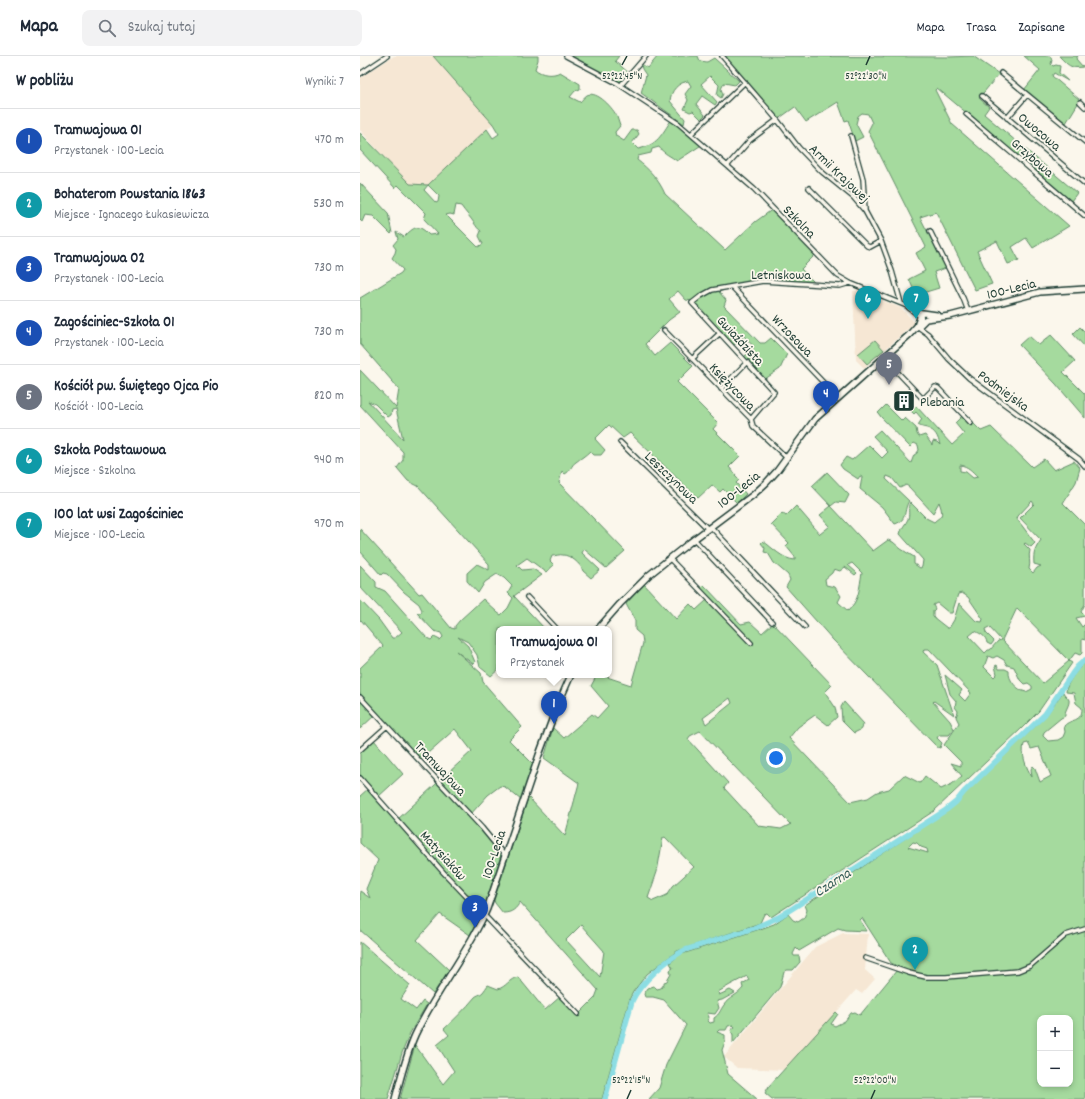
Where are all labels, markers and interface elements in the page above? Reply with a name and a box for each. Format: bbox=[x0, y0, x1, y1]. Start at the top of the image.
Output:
search box bbox=[82, 10, 362, 46]
text: Mapa bbox=[20, 14, 58, 41]
icon: search bbox=[96, 17, 118, 39]
text: Szukaj tutaj bbox=[128, 17, 196, 39]
text: Mapa bbox=[917, 18, 944, 38]
text: Trasa bbox=[966, 18, 996, 38]
text: Zapisane bbox=[1018, 18, 1065, 38]
text: W pobliżu bbox=[16, 70, 73, 94]
text: 52°22'45"N bbox=[602, 70, 642, 84]
text: 52°22'30"N bbox=[845, 70, 887, 84]
text: Wyniki: 7 bbox=[305, 73, 344, 92]
street label: Owocowa bbox=[1013, 109, 1065, 157]
text: Tramwajowa 01 bbox=[54, 120, 142, 142]
text: 1 bbox=[28, 131, 30, 150]
text: 470 m bbox=[315, 131, 344, 150]
street label: Grzybowa bbox=[1006, 134, 1058, 183]
street label: Armii Krajowej bbox=[804, 140, 874, 209]
text: Przystanek · 100-Lecia bbox=[54, 142, 164, 161]
text: Bohaterom Powstania 1863 bbox=[54, 184, 205, 206]
text: 2 bbox=[26, 195, 32, 214]
text: 530 m bbox=[313, 195, 344, 214]
street label: Szkolna bbox=[778, 201, 820, 244]
text: Miejsce · Ignacego Łukasiewicza bbox=[54, 206, 209, 225]
text: Tramwajowa 02 bbox=[54, 248, 145, 270]
text: 3 bbox=[26, 259, 32, 278]
text: 730 m bbox=[314, 259, 344, 278]
street label: Letniskowa bbox=[751, 266, 811, 286]
text: Przystanek · 100-Lecia bbox=[54, 270, 164, 289]
street label: 100-Lecia bbox=[985, 274, 1038, 306]
pin: 6 bbox=[855, 286, 881, 319]
pin: 7 bbox=[903, 286, 929, 319]
street label: Wrzosowa bbox=[766, 311, 817, 363]
text: Zagościniec-Szkoła 01 bbox=[54, 312, 174, 334]
street label: Gwiaździsta bbox=[711, 312, 768, 371]
text: 4 bbox=[26, 323, 32, 342]
text: 730 m bbox=[314, 323, 344, 342]
text: Przystanek · 100-Lecia bbox=[54, 334, 164, 353]
pin: 5 bbox=[876, 352, 902, 385]
street label: Księżycowa bbox=[704, 359, 760, 416]
street label: Podmiejska bbox=[973, 366, 1033, 417]
text: Kościół pw. Świętego Ojca Pio bbox=[54, 376, 219, 398]
pin: 4 bbox=[813, 381, 839, 414]
text: 5 bbox=[26, 387, 32, 406]
text: 820 m bbox=[314, 387, 344, 406]
building icon: Plebania bbox=[891, 388, 917, 414]
place label: Plebania bbox=[920, 393, 965, 413]
text: Kościół · 100-Lecia bbox=[54, 398, 143, 417]
text: Szkoła Podstawowa bbox=[54, 440, 166, 462]
street label: Leszczynowa bbox=[639, 448, 702, 510]
text: 6 bbox=[26, 451, 32, 470]
text: 940 m bbox=[314, 451, 344, 470]
text: Miejsce · Szkolna bbox=[54, 462, 135, 481]
street label: 100-Lecia bbox=[714, 467, 765, 514]
text: 100 lat wsi Zagościniec bbox=[54, 504, 183, 526]
text: 7 bbox=[27, 515, 31, 534]
text: 970 m bbox=[314, 515, 344, 534]
text: Miejsce · 100-Lecia bbox=[54, 526, 145, 545]
popup bbox=[496, 626, 612, 678]
text: Tramwajowa 01 bbox=[510, 632, 598, 654]
text: Przystanek bbox=[510, 654, 564, 673]
pin: 1 bbox=[541, 691, 567, 724]
street label: Tramwajowa bbox=[409, 738, 470, 801]
your location bbox=[766, 748, 786, 768]
street label: Matysiaków bbox=[414, 827, 471, 886]
street label: 100-Lecia bbox=[478, 827, 512, 881]
water label: Czarna bbox=[810, 863, 857, 904]
pin: 3 bbox=[462, 895, 488, 928]
pin: 2 bbox=[902, 937, 928, 970]
map controls bbox=[1037, 1015, 1073, 1087]
button: + bbox=[1037, 1015, 1073, 1051]
button: − bbox=[1037, 1051, 1073, 1087]
text: 52°22'15"N bbox=[612, 1074, 650, 1088]
text: 52°22'00"N bbox=[854, 1074, 896, 1088]

